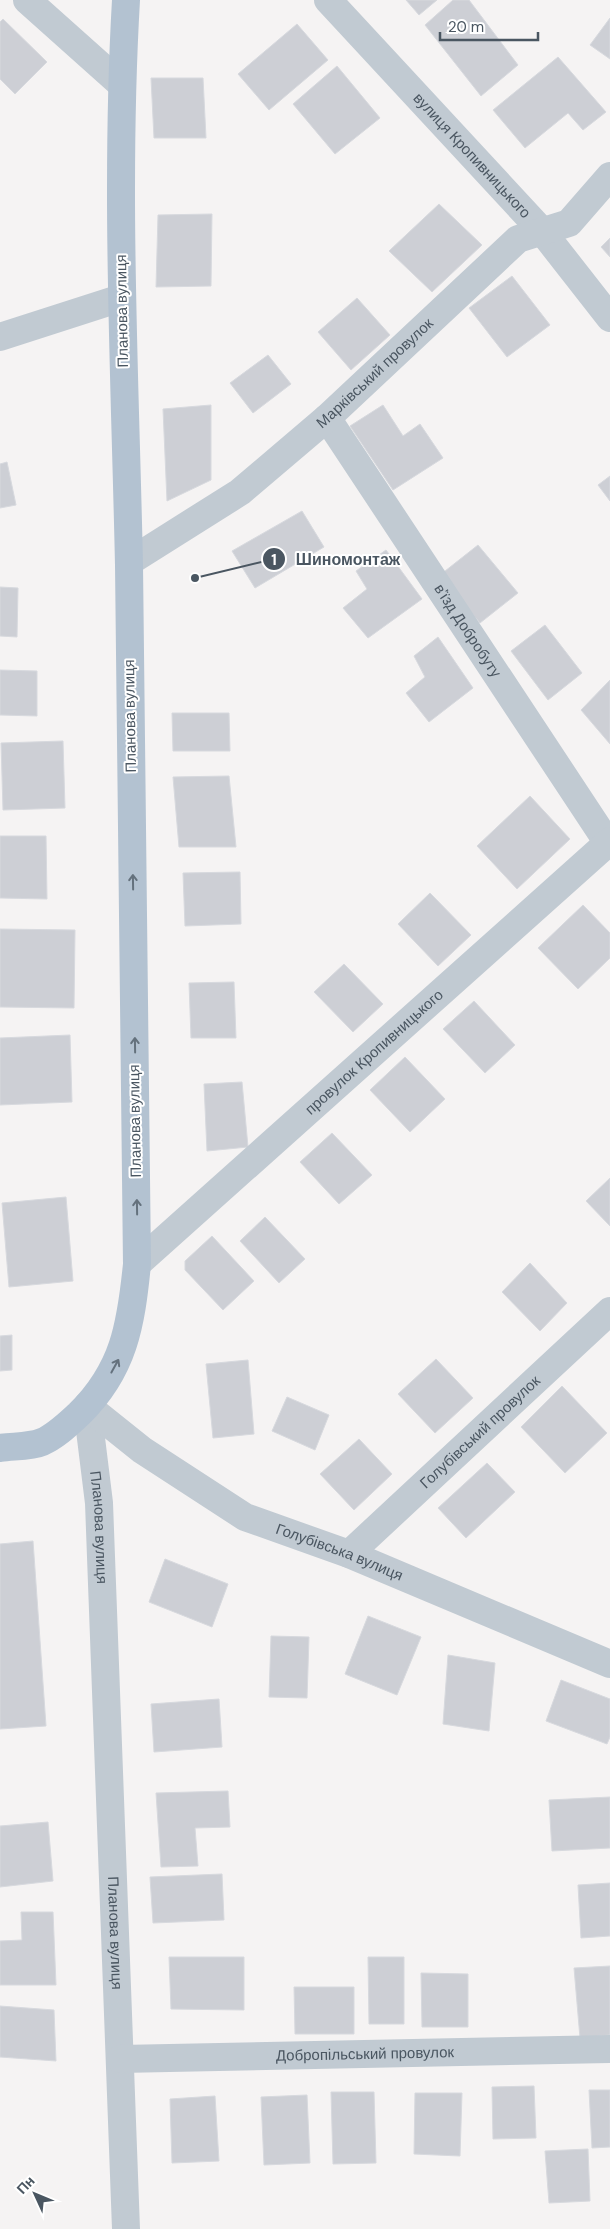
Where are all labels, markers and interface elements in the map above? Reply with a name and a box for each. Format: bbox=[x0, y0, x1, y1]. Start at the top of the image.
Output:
scale bar bbox=[440, 10, 538, 42]
text: 20 m bbox=[448, 17, 484, 37]
street label: вулиця Кропивницького bbox=[409, 88, 535, 223]
street label: Планова вулиця bbox=[111, 254, 133, 368]
street label: Марківський провулок bbox=[312, 313, 438, 433]
callout: Шиномонтаж bbox=[261, 544, 411, 575]
text: Шиномонтаж bbox=[296, 549, 401, 570]
text: 1 bbox=[271, 550, 277, 570]
street label: в'їзд Добробуту bbox=[429, 580, 506, 682]
street label: Планова вулиця bbox=[119, 659, 141, 773]
one-way arrow bbox=[128, 875, 137, 891]
street label: провулок Кропивницького bbox=[301, 985, 447, 1119]
one-way arrow bbox=[130, 1037, 139, 1053]
street label: Планова вулиця bbox=[124, 1064, 146, 1178]
one-way arrow bbox=[132, 1200, 141, 1216]
one-way arrow bbox=[110, 1359, 120, 1374]
street label: Голубівський провулок bbox=[416, 1371, 545, 1493]
street label: Планова вулиця bbox=[85, 1470, 112, 1584]
street label: Голубівська вулиця bbox=[273, 1519, 406, 1586]
street label: Планова вулиця bbox=[103, 1876, 127, 1990]
street label: Добропільський провулок bbox=[276, 2042, 455, 2066]
north arrow bbox=[10, 2169, 60, 2219]
text: Пн bbox=[13, 2172, 39, 2198]

